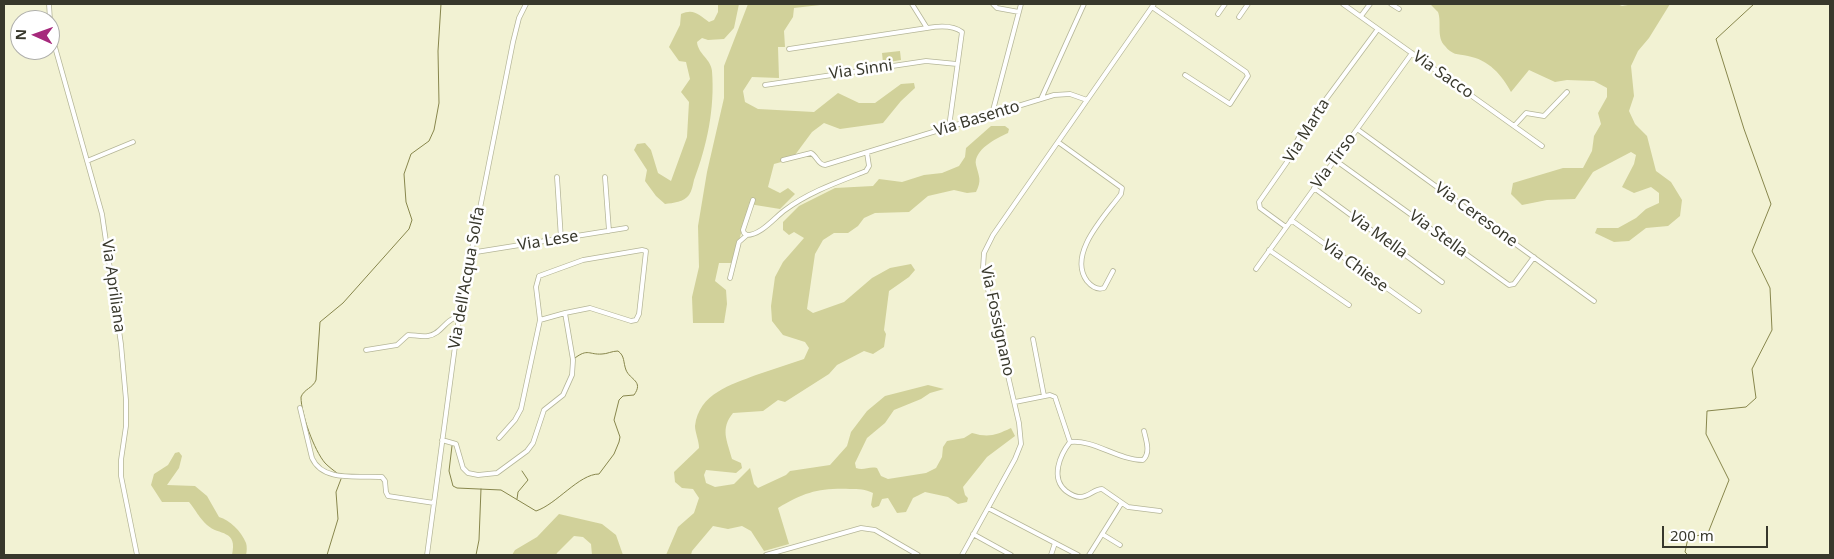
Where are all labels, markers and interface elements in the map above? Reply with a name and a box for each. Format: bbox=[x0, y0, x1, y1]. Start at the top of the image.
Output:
north arrow bbox=[10, 10, 60, 60]
text: N bbox=[11, 28, 30, 41]
street label: Via Sacco bbox=[1409, 47, 1477, 103]
street label: Via Sinni bbox=[828, 56, 894, 84]
street label: Via Marta bbox=[1280, 96, 1334, 166]
street label: Via Basento bbox=[932, 97, 1022, 141]
street label: Via Tirso bbox=[1307, 130, 1361, 192]
street label: Via Ceresone bbox=[1431, 179, 1521, 251]
street label: Via dell'Acqua Solfa bbox=[445, 205, 489, 351]
street label: Via Stella bbox=[1405, 206, 1471, 262]
street label: Via Mella bbox=[1345, 207, 1411, 263]
street label: Via Lese bbox=[516, 227, 580, 255]
street label: Via Chiese bbox=[1318, 236, 1392, 296]
street label: Via Apriliana bbox=[97, 238, 129, 334]
street label: Via Fossignano bbox=[976, 264, 1018, 378]
scale bar bbox=[1664, 516, 1770, 548]
text: 200 m bbox=[1670, 525, 1714, 545]

